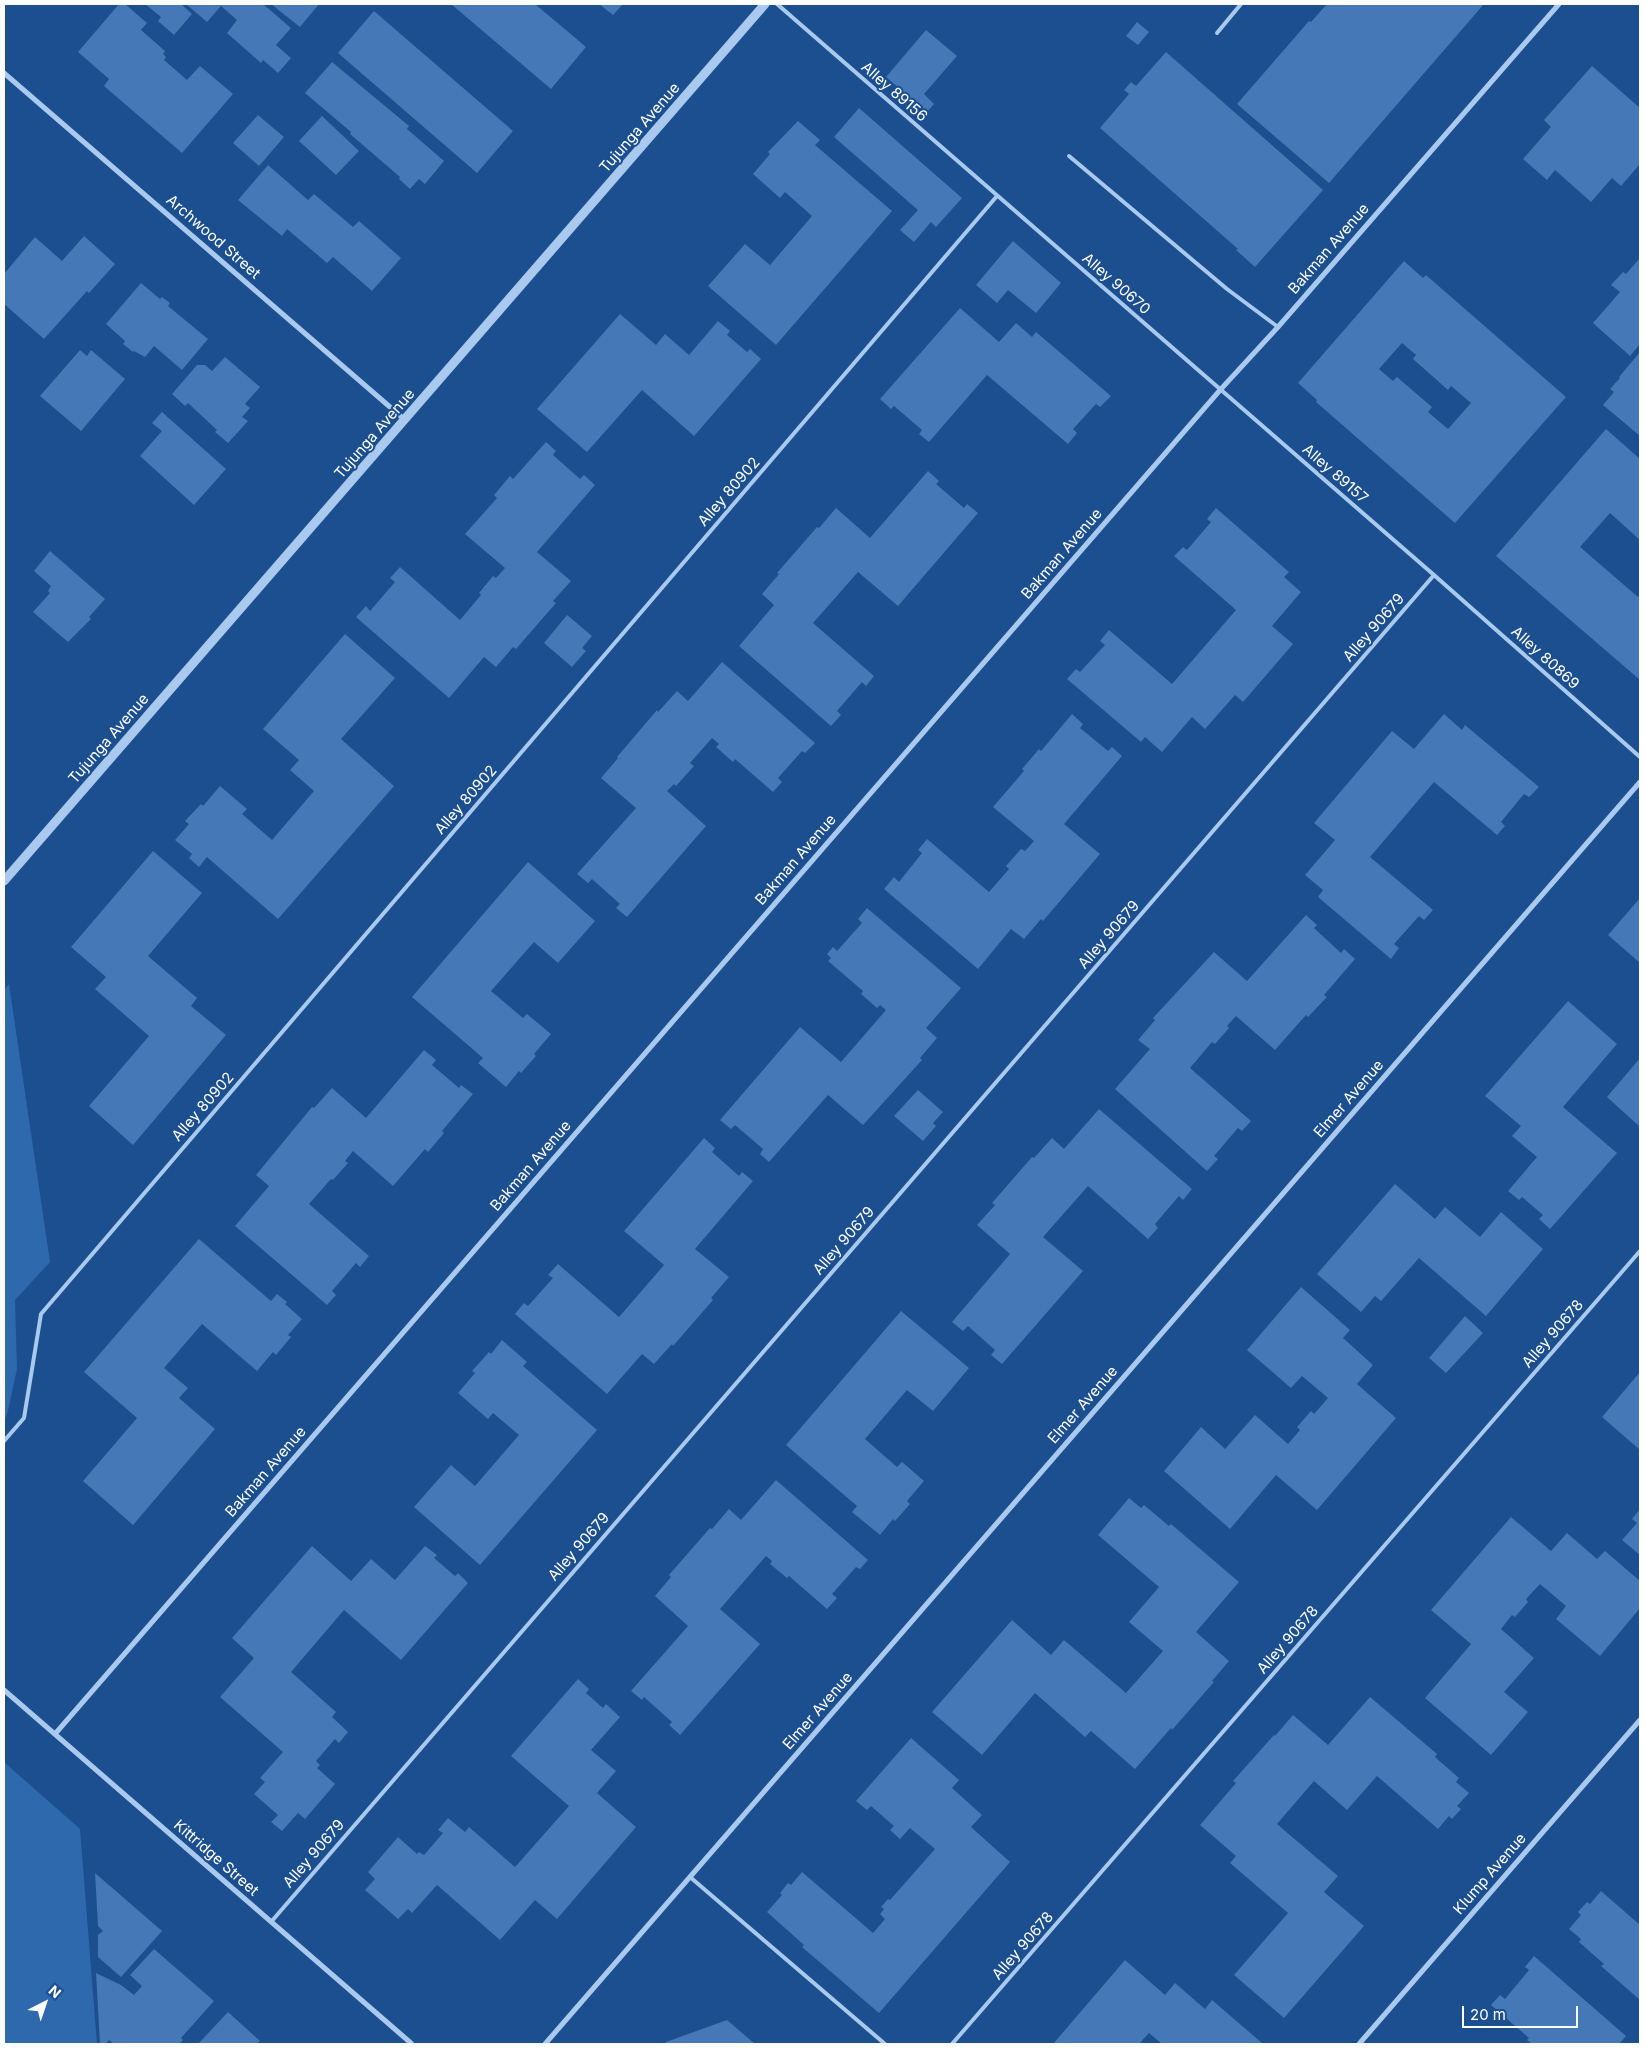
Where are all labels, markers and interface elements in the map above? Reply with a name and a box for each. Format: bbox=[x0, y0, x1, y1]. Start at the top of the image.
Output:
street label: Alley 89156 bbox=[857, 58, 931, 126]
street label: Tujunga Avenue bbox=[596, 79, 684, 177]
street label: Archwood Street bbox=[162, 191, 264, 283]
street label: Bakman Avenue bbox=[1285, 200, 1373, 298]
street label: Alley 90670 bbox=[1078, 249, 1154, 319]
street label: Tujunga Avenue bbox=[331, 385, 419, 483]
street label: Alley 89157 bbox=[1299, 441, 1371, 507]
street label: Alley 80902 bbox=[694, 454, 764, 530]
street label: Bakman Avenue bbox=[1018, 505, 1106, 603]
street label: Alley 90679 bbox=[1340, 590, 1408, 666]
street label: Alley 80869 bbox=[1507, 623, 1583, 693]
street label: Tujunga Avenue bbox=[65, 690, 153, 788]
street label: Alley 80902 bbox=[431, 762, 501, 838]
street label: Bakman Avenue bbox=[752, 811, 840, 909]
street label: Alley 90679 bbox=[1075, 897, 1143, 973]
street label: Elmer Avenue bbox=[1310, 1056, 1388, 1142]
street label: Alley 80902 bbox=[168, 1069, 238, 1145]
street label: Bakman Avenue bbox=[487, 1117, 575, 1215]
street label: Alley 90679 bbox=[810, 1203, 878, 1279]
street label: Alley 90678 bbox=[1519, 1296, 1587, 1372]
street label: Elmer Avenue bbox=[1044, 1362, 1122, 1448]
street label: Bakman Avenue bbox=[222, 1423, 310, 1521]
street label: Alley 90679 bbox=[545, 1509, 613, 1585]
street label: Alley 90678 bbox=[1254, 1602, 1322, 1678]
street label: Elmer Avenue bbox=[779, 1668, 857, 1754]
street label: Kittridge Street bbox=[170, 1816, 262, 1900]
street label: Alley 90679 bbox=[280, 1816, 348, 1892]
street label: Klump Avenue bbox=[1450, 1830, 1530, 1918]
street label: Alley 90678 bbox=[989, 1908, 1057, 1984]
north arrow bbox=[20, 1978, 70, 2028]
text: N bbox=[46, 1981, 65, 2001]
scale bar bbox=[1464, 1996, 1580, 2028]
text: 20 m bbox=[1470, 2005, 1506, 2024]

